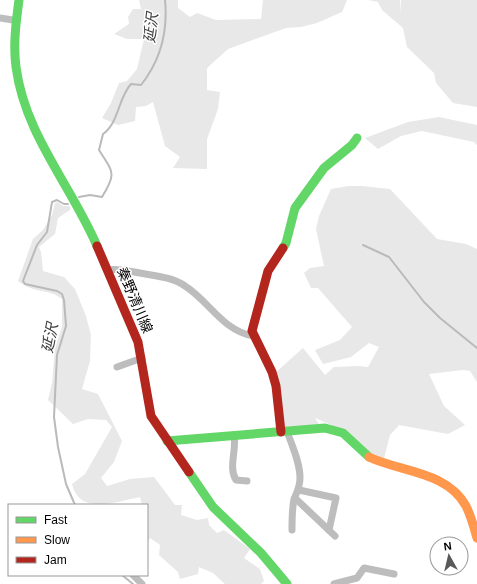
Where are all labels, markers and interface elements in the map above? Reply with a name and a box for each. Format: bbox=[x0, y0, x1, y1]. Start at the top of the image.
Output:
water label: 延沢 bbox=[140, 10, 161, 44]
street label: 秦野清川線 bbox=[114, 265, 156, 335]
water label: 延沢 bbox=[38, 320, 61, 354]
legend bbox=[8, 504, 148, 576]
text: Fast bbox=[44, 513, 68, 527]
text: Slow bbox=[44, 533, 70, 547]
north arrow bbox=[429, 536, 469, 576]
text: N bbox=[443, 540, 452, 553]
text: Jam bbox=[44, 553, 67, 567]

